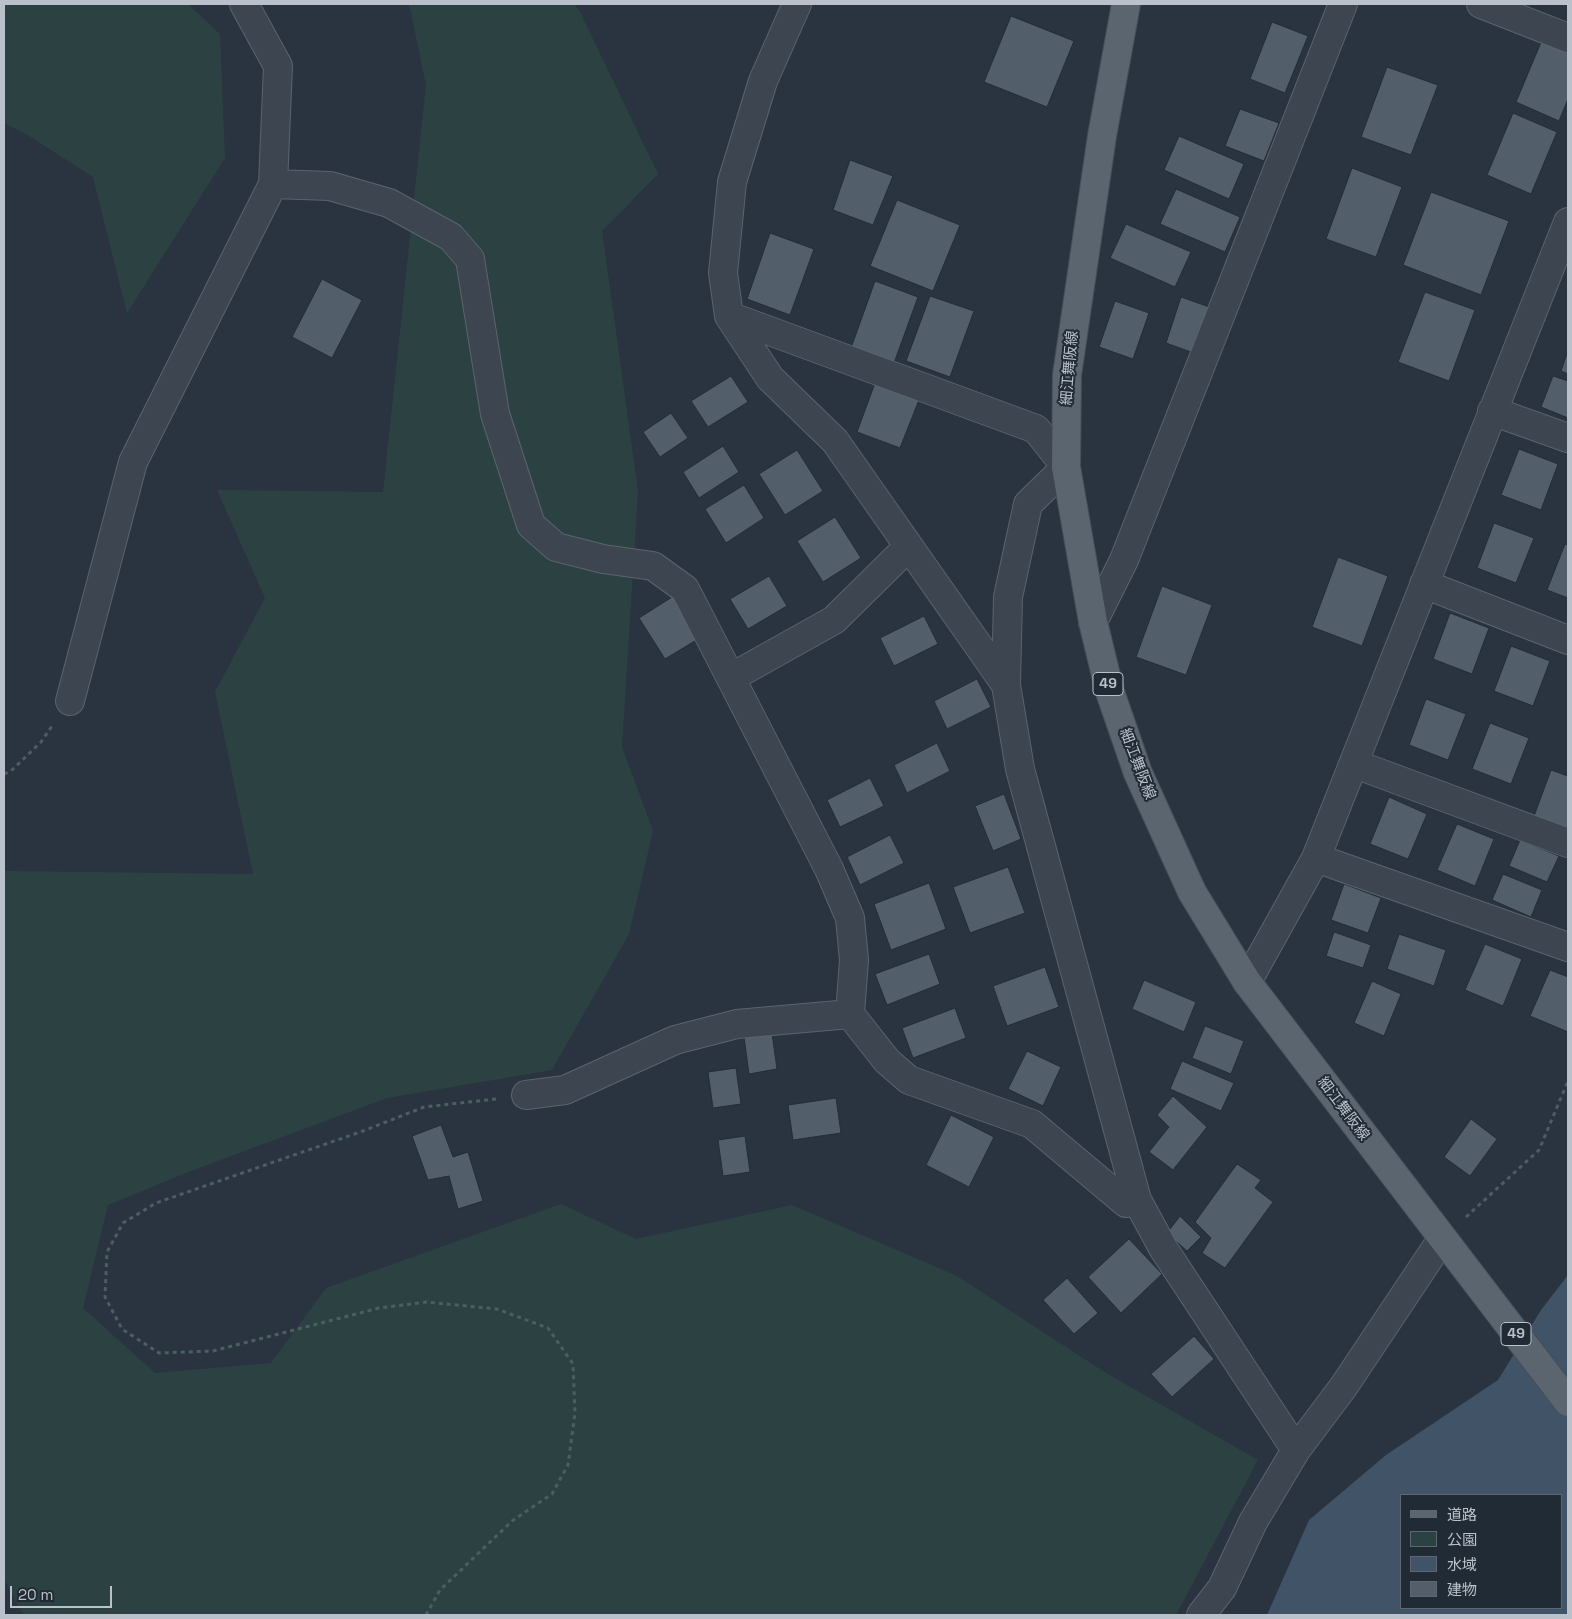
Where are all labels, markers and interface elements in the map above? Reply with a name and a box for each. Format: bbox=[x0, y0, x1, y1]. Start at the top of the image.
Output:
street label: 細江舞阪線 bbox=[1058, 330, 1082, 406]
road number: 49 bbox=[1093, 672, 1123, 696]
street label: 細江舞阪線 bbox=[1115, 726, 1159, 802]
street label: 細江舞阪線 bbox=[1313, 1074, 1373, 1144]
road number: 49 bbox=[1501, 1322, 1531, 1346]
legend bbox=[1400, 1494, 1562, 1609]
text: 道路 bbox=[1447, 1505, 1477, 1524]
text: 公園 bbox=[1447, 1530, 1477, 1549]
text: 水域 bbox=[1447, 1555, 1477, 1574]
scale bar bbox=[12, 1576, 115, 1608]
text: 建物 bbox=[1447, 1580, 1477, 1599]
text: 20 m bbox=[18, 1585, 53, 1604]

